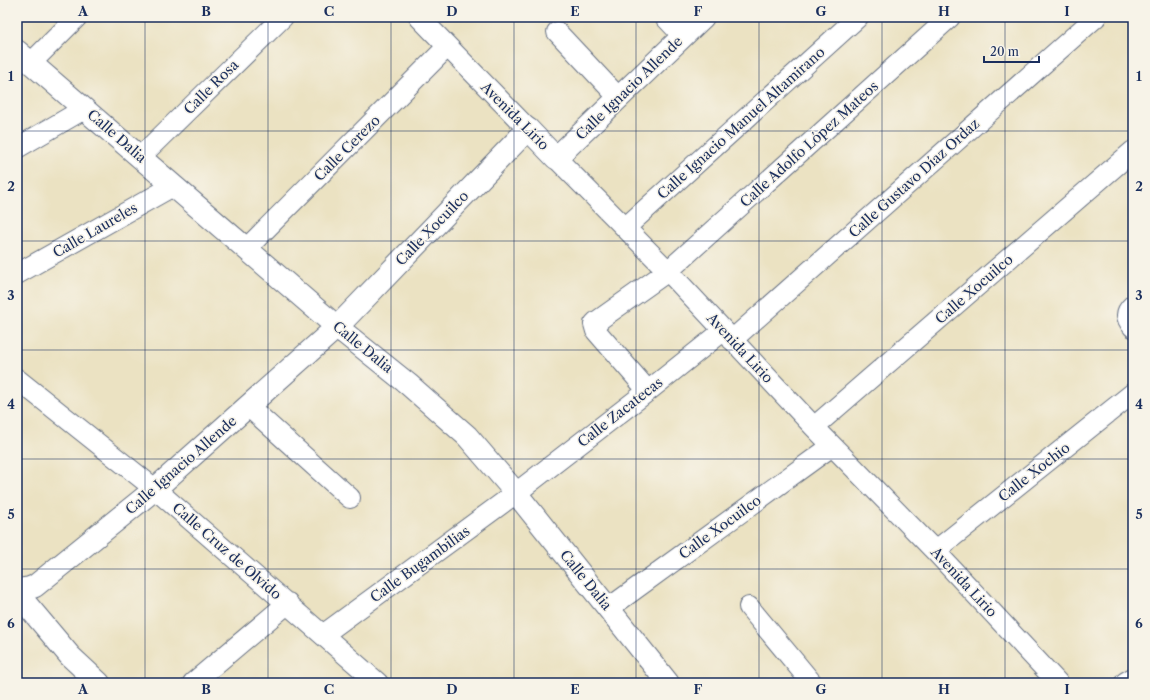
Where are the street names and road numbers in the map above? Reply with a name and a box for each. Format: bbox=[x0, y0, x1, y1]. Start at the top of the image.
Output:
street label: Calle Ignacio Allende bbox=[572, 32, 686, 144]
street label: Calle Ignacio Manuel Altamirano bbox=[653, 43, 829, 203]
street label: Calle Rosa bbox=[180, 55, 243, 118]
street label: Avenida Lirio bbox=[476, 77, 553, 154]
street label: Calle Adolfo López Mateos bbox=[736, 77, 882, 211]
street label: Calle Dalia bbox=[84, 105, 151, 167]
street label: Calle Cerezo bbox=[310, 111, 384, 185]
street label: Calle Gustavo Díaz Ordaz bbox=[845, 114, 983, 242]
street label: Calle Xocuilco bbox=[392, 187, 472, 269]
street label: Calle Laureles bbox=[49, 198, 141, 262]
street label: Calle Xocuilco bbox=[931, 250, 1017, 328]
street label: Avenida Lirio bbox=[702, 309, 777, 387]
street label: Calle Dalia bbox=[329, 317, 397, 377]
street label: Calle Zacatecas bbox=[574, 373, 666, 451]
street label: Calle Ignacio Allende bbox=[122, 412, 240, 518]
street label: Calle Xochio bbox=[995, 438, 1073, 506]
street label: Calle Xocuilco bbox=[675, 491, 765, 563]
street label: Calle Cruz de Olvido bbox=[169, 499, 285, 603]
street label: Calle Bugambilias bbox=[367, 522, 473, 606]
street label: Avenida Lirio bbox=[926, 543, 1001, 621]
street label: Calle Dalia bbox=[556, 546, 616, 614]

